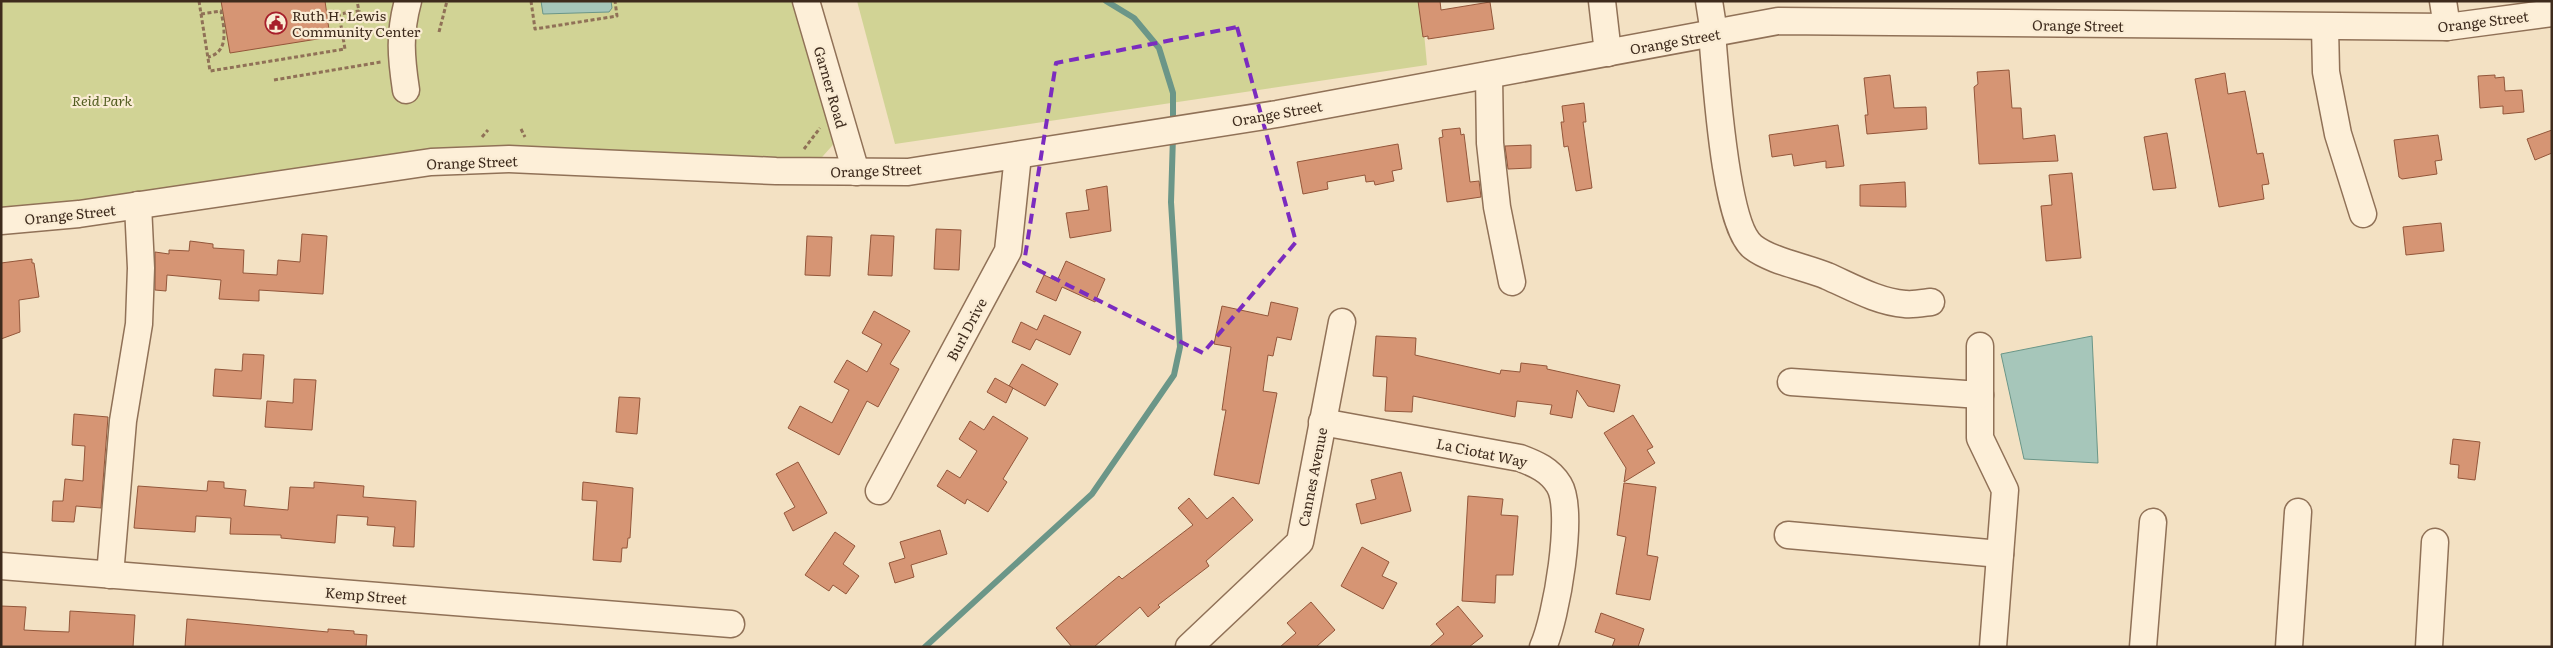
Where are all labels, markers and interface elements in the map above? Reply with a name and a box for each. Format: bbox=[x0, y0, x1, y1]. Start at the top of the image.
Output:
place label: Ruth H. Lewis Community Center bbox=[292, 5, 421, 41]
street label: Orange Street bbox=[2436, 5, 2530, 37]
public building icon: Ruth H. Lewis Community Center bbox=[264, 11, 288, 35]
street label: Orange Street bbox=[2032, 14, 2124, 36]
street label: Orange Street bbox=[1628, 23, 1722, 59]
street label: Garner Road bbox=[810, 44, 852, 131]
park label: Reid Park bbox=[72, 90, 133, 110]
street label: Orange Street bbox=[1230, 95, 1324, 131]
street label: Orange Street bbox=[426, 150, 518, 174]
street label: Orange Street bbox=[830, 158, 922, 182]
street label: Orange Street bbox=[23, 199, 117, 229]
street label: Burl Drive bbox=[941, 294, 991, 364]
street label: Cannes Avenue bbox=[1293, 426, 1331, 528]
street label: La Ciotat Way bbox=[1435, 433, 1530, 472]
street label: Kemp Street bbox=[324, 581, 408, 609]

